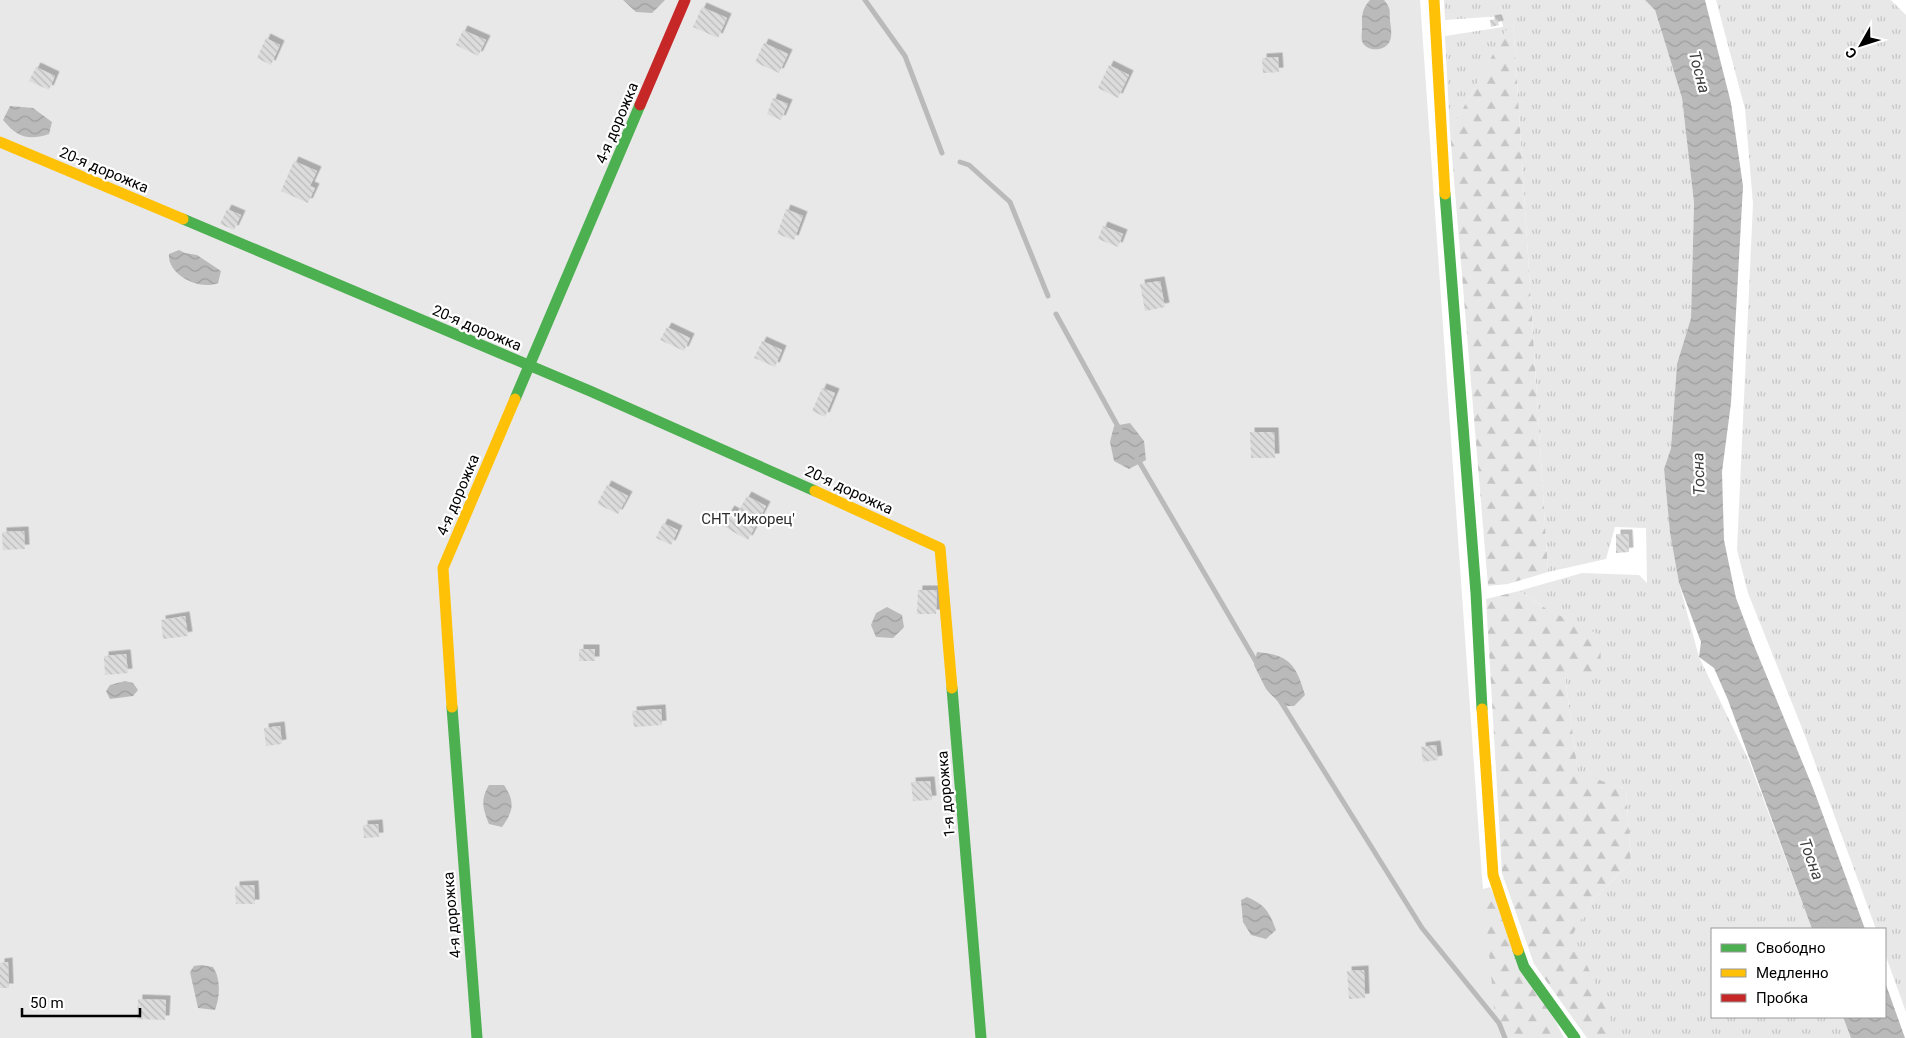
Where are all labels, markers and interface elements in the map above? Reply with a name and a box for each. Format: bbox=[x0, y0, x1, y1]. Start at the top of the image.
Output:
north arrow bbox=[1836, 20, 1886, 70]
text: С bbox=[1842, 45, 1860, 62]
water label: Тосна bbox=[1685, 49, 1714, 95]
street label: 4-я дорожка bbox=[592, 80, 642, 166]
street label: 20-я дорожка bbox=[57, 143, 151, 197]
street label: 20-я дорожка bbox=[430, 301, 524, 355]
street label: 4-я дорожка bbox=[433, 452, 483, 538]
water label: Тосна bbox=[1688, 452, 1709, 496]
street label: 20-я дорожка bbox=[802, 462, 896, 518]
park label: СНТ 'Ижорец' bbox=[701, 510, 795, 528]
street label: 1-я дорожка bbox=[933, 750, 959, 838]
water label: Тосна bbox=[1795, 836, 1828, 883]
street label: 4-я дорожка bbox=[439, 871, 465, 959]
legend bbox=[1711, 928, 1886, 1018]
text: Свободно bbox=[1756, 939, 1825, 957]
text: Медленно bbox=[1756, 964, 1829, 982]
scale bar bbox=[22, 986, 140, 1018]
text: Пробка bbox=[1756, 989, 1808, 1007]
text: 50 m bbox=[30, 994, 64, 1012]

